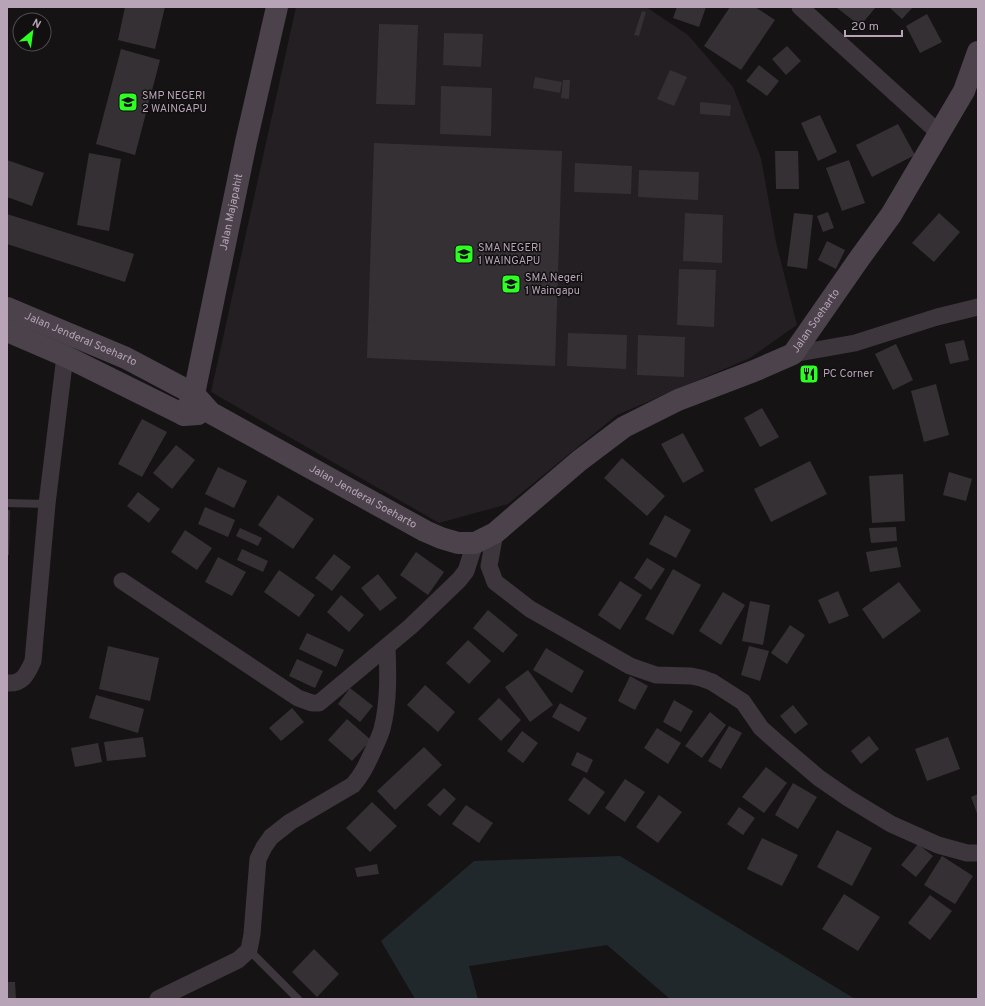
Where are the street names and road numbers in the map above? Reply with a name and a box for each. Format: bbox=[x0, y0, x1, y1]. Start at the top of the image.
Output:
street label: Jalan Majapahit bbox=[217, 172, 246, 252]
street label: Jalan Soeharto bbox=[789, 286, 843, 356]
street label: Jalan Jenderal Soeharto bbox=[22, 309, 139, 370]
street label: Jalan Jenderal Soeharto bbox=[307, 461, 419, 532]

